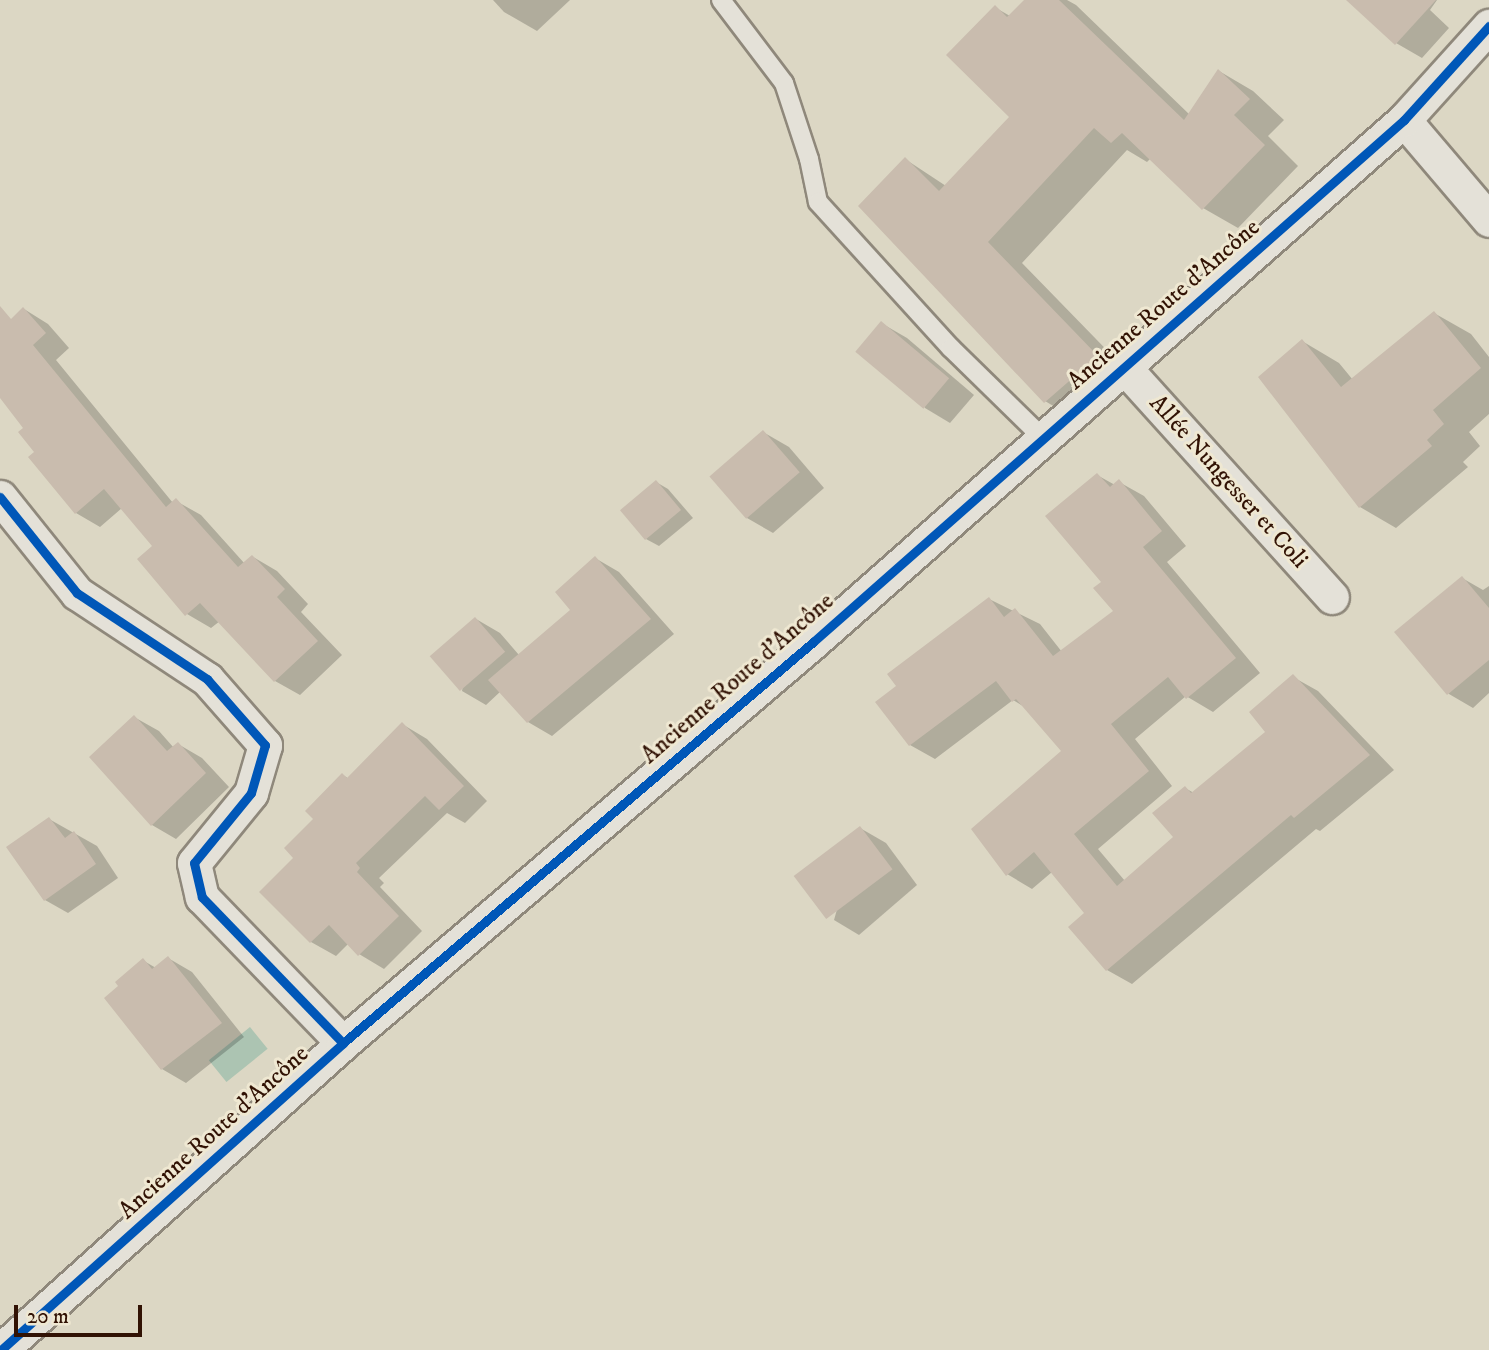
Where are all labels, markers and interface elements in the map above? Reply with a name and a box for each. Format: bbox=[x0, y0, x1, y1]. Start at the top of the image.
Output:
street label: Ancienne Route d'Ancône bbox=[1062, 214, 1266, 396]
street label: Allée Nungesser et Coli bbox=[1143, 389, 1313, 575]
street label: Ancienne Route d'Ancône bbox=[636, 588, 840, 770]
street label: Ancienne Route d'Ancône bbox=[113, 1040, 315, 1226]
scale bar bbox=[18, 1290, 145, 1334]
text: 20 m bbox=[27, 1304, 69, 1330]

